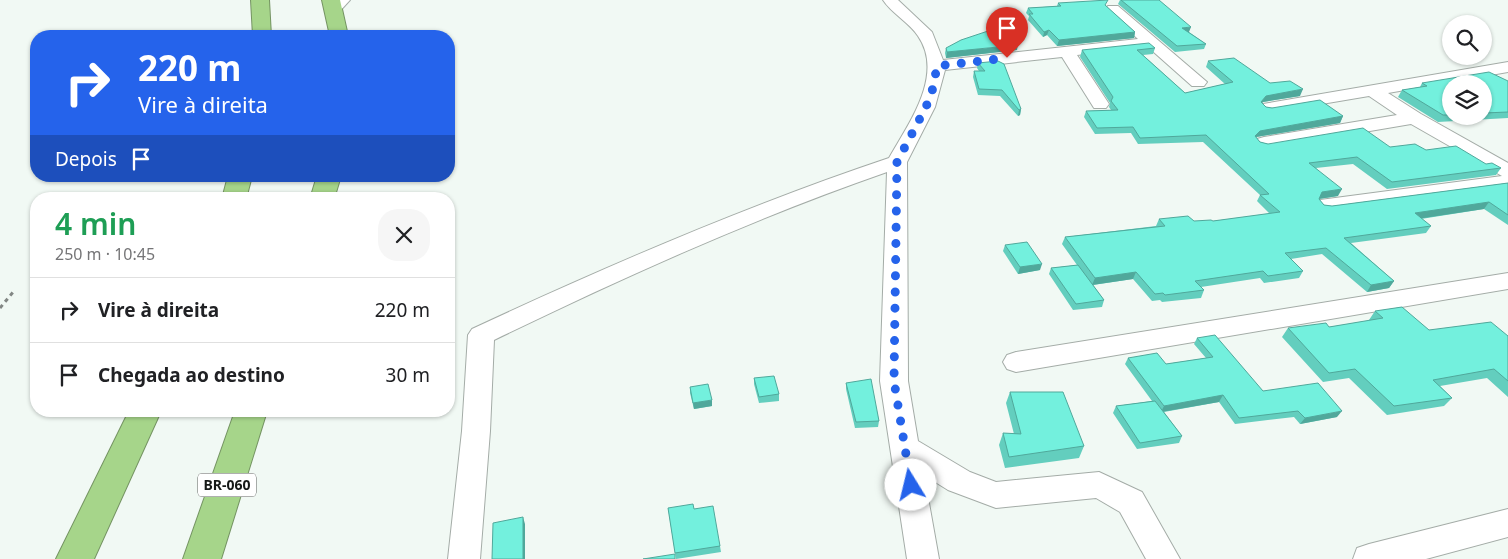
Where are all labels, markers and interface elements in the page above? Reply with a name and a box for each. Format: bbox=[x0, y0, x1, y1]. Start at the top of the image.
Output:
pin bbox=[986, 7, 1028, 58]
icon: arrive bbox=[993, 14, 1021, 42]
map controls bbox=[1442, 15, 1492, 125]
button: search bbox=[1442, 15, 1492, 65]
text: 220 m bbox=[138, 44, 241, 91]
icon: right bbox=[55, 50, 120, 115]
button: layers bbox=[1442, 75, 1492, 125]
text: Vire à direita bbox=[138, 89, 268, 119]
icon: arrive bbox=[127, 145, 155, 173]
text: Depois bbox=[55, 146, 117, 172]
text: 4 min bbox=[55, 203, 136, 244]
button: close bbox=[378, 209, 430, 261]
text: 250 m · 10:45 bbox=[55, 243, 155, 265]
icon: right bbox=[55, 296, 83, 324]
text: Vire à direita bbox=[98, 297, 219, 323]
text: 220 m bbox=[375, 297, 430, 323]
icon: arrive bbox=[55, 361, 83, 389]
text: Chegada ao destino bbox=[98, 362, 285, 388]
text: 30 m bbox=[386, 362, 430, 388]
position arrow bbox=[884, 458, 936, 510]
road number: BR-060 bbox=[198, 474, 256, 496]

